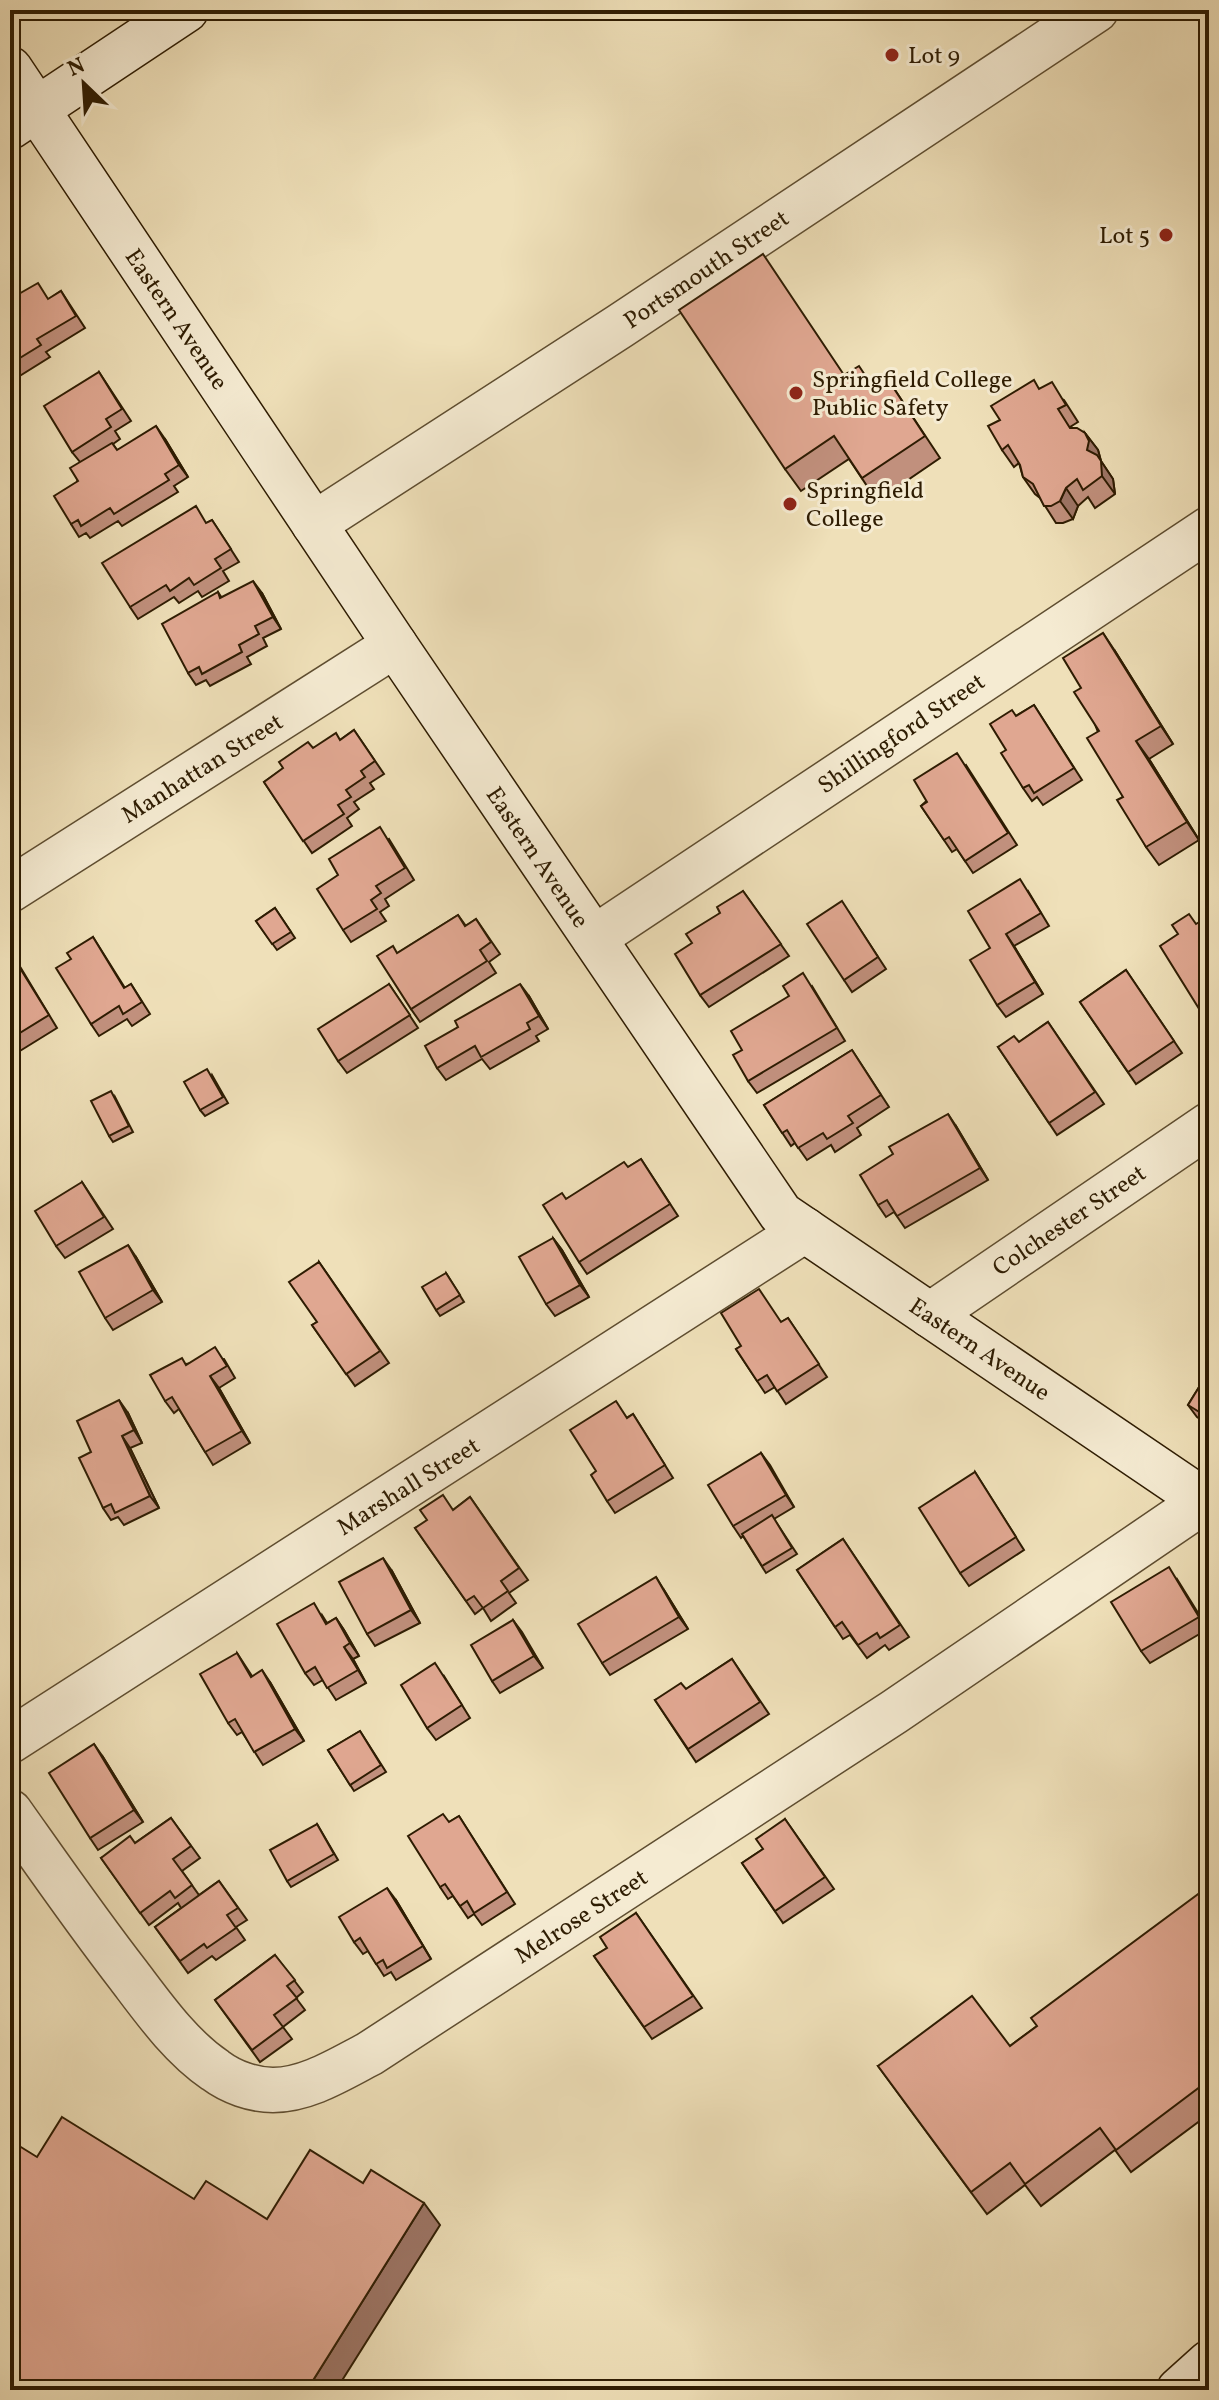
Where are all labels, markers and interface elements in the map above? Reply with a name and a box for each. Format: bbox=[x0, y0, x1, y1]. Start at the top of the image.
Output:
place label: Lot 9 bbox=[908, 40, 960, 74]
north arrow bbox=[44, 44, 124, 124]
marker: Lot 9 bbox=[883, 46, 901, 64]
text: N bbox=[63, 51, 90, 86]
street label: Portsmouth Street bbox=[618, 203, 797, 339]
place label: Lot 5 bbox=[1099, 220, 1150, 254]
marker: Lot 5 bbox=[1157, 226, 1175, 244]
street label: Eastern Avenue bbox=[115, 243, 235, 398]
place label: Springfield College Public Safety bbox=[812, 364, 1012, 426]
marker: Springfield College Public Safety bbox=[787, 384, 805, 402]
place label: Springfield College bbox=[806, 475, 924, 537]
marker: Springfield College bbox=[781, 495, 799, 513]
street label: Shillingford Street bbox=[812, 666, 993, 803]
street label: Manhattan Street bbox=[116, 706, 291, 833]
street label: Eastern Avenue bbox=[476, 781, 596, 936]
street label: Colchester Street bbox=[987, 1158, 1154, 1286]
street label: Eastern Avenue bbox=[901, 1291, 1056, 1411]
street label: Marshall Street bbox=[331, 1430, 487, 1545]
street label: Melrose Street bbox=[509, 1862, 655, 1973]

